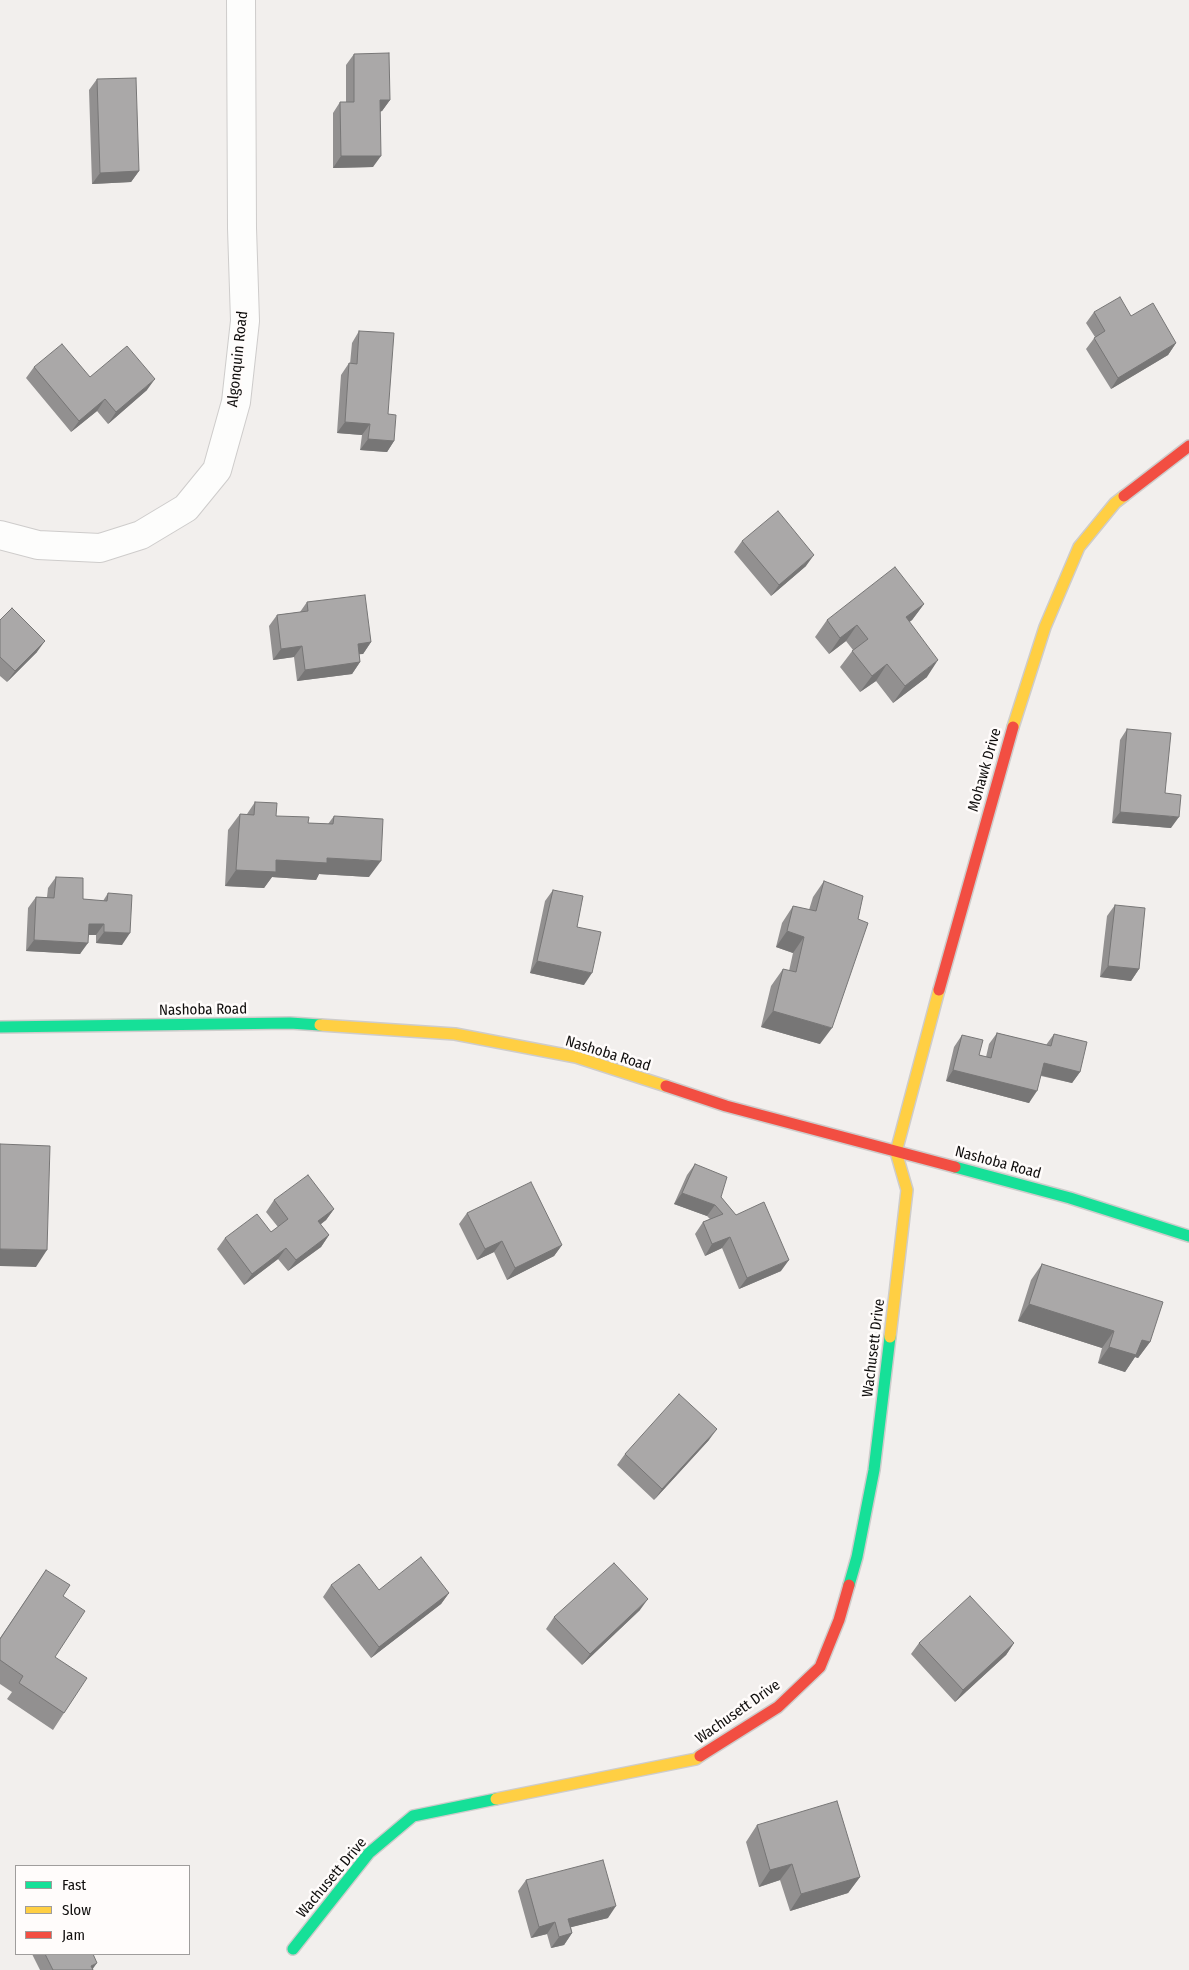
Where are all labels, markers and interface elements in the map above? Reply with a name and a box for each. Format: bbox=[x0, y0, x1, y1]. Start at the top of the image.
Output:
street label: Algonquin Road bbox=[224, 310, 252, 408]
street label: Mohawk Drive bbox=[965, 726, 1005, 814]
street label: Nashoba Road bbox=[159, 1000, 247, 1020]
street label: Nashoba Road bbox=[563, 1032, 653, 1076]
street label: Nashoba Road bbox=[953, 1143, 1043, 1183]
street label: Wachusett Drive bbox=[859, 1298, 889, 1398]
street label: Wachusett Drive bbox=[692, 1676, 784, 1748]
street label: Wachusett Drive bbox=[293, 1834, 371, 1922]
legend bbox=[15, 1865, 190, 1955]
text: Fast bbox=[62, 1876, 86, 1894]
text: Slow bbox=[62, 1901, 91, 1919]
text: Jam bbox=[62, 1926, 85, 1944]

